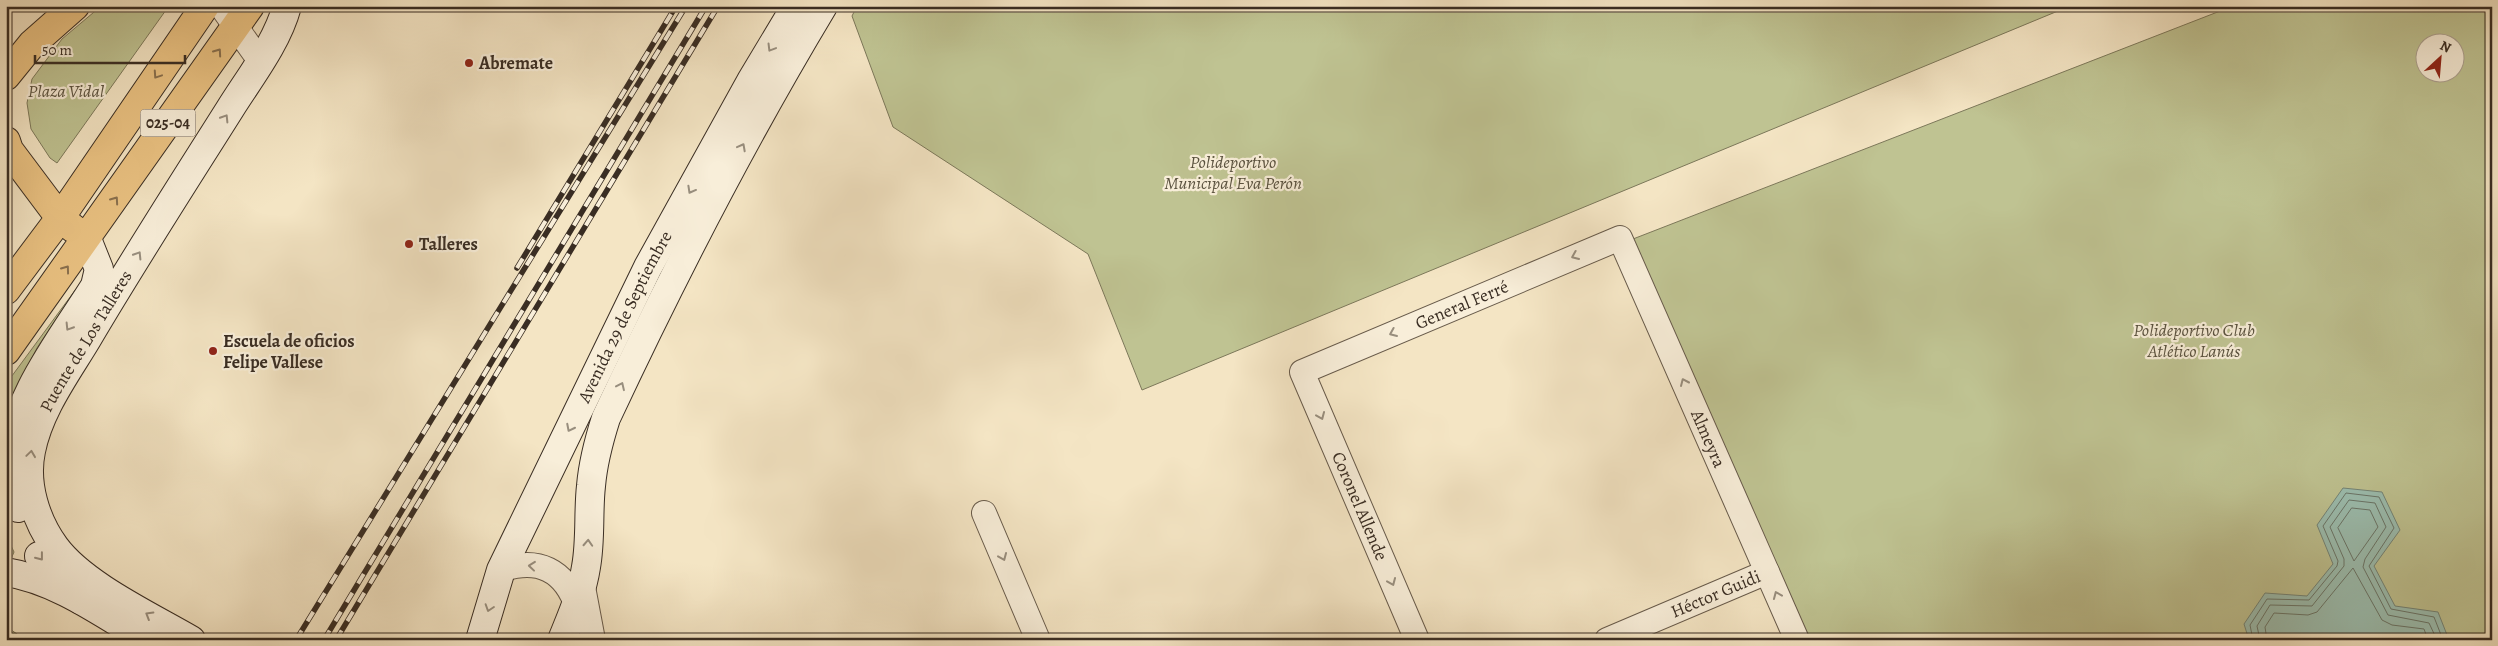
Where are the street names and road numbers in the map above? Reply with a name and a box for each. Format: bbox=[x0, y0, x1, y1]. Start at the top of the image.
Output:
road number: 025-04 bbox=[140, 110, 196, 136]
street label: Avenida 29 de Septiembre bbox=[572, 226, 678, 408]
street label: Puente de Los Talleres bbox=[34, 266, 138, 416]
street label: General Ferré bbox=[1412, 274, 1512, 335]
street label: Almeyra bbox=[1685, 405, 1732, 472]
street label: Coronel Allende bbox=[1326, 448, 1394, 564]
street label: Héctor Guidi bbox=[1667, 564, 1764, 624]

